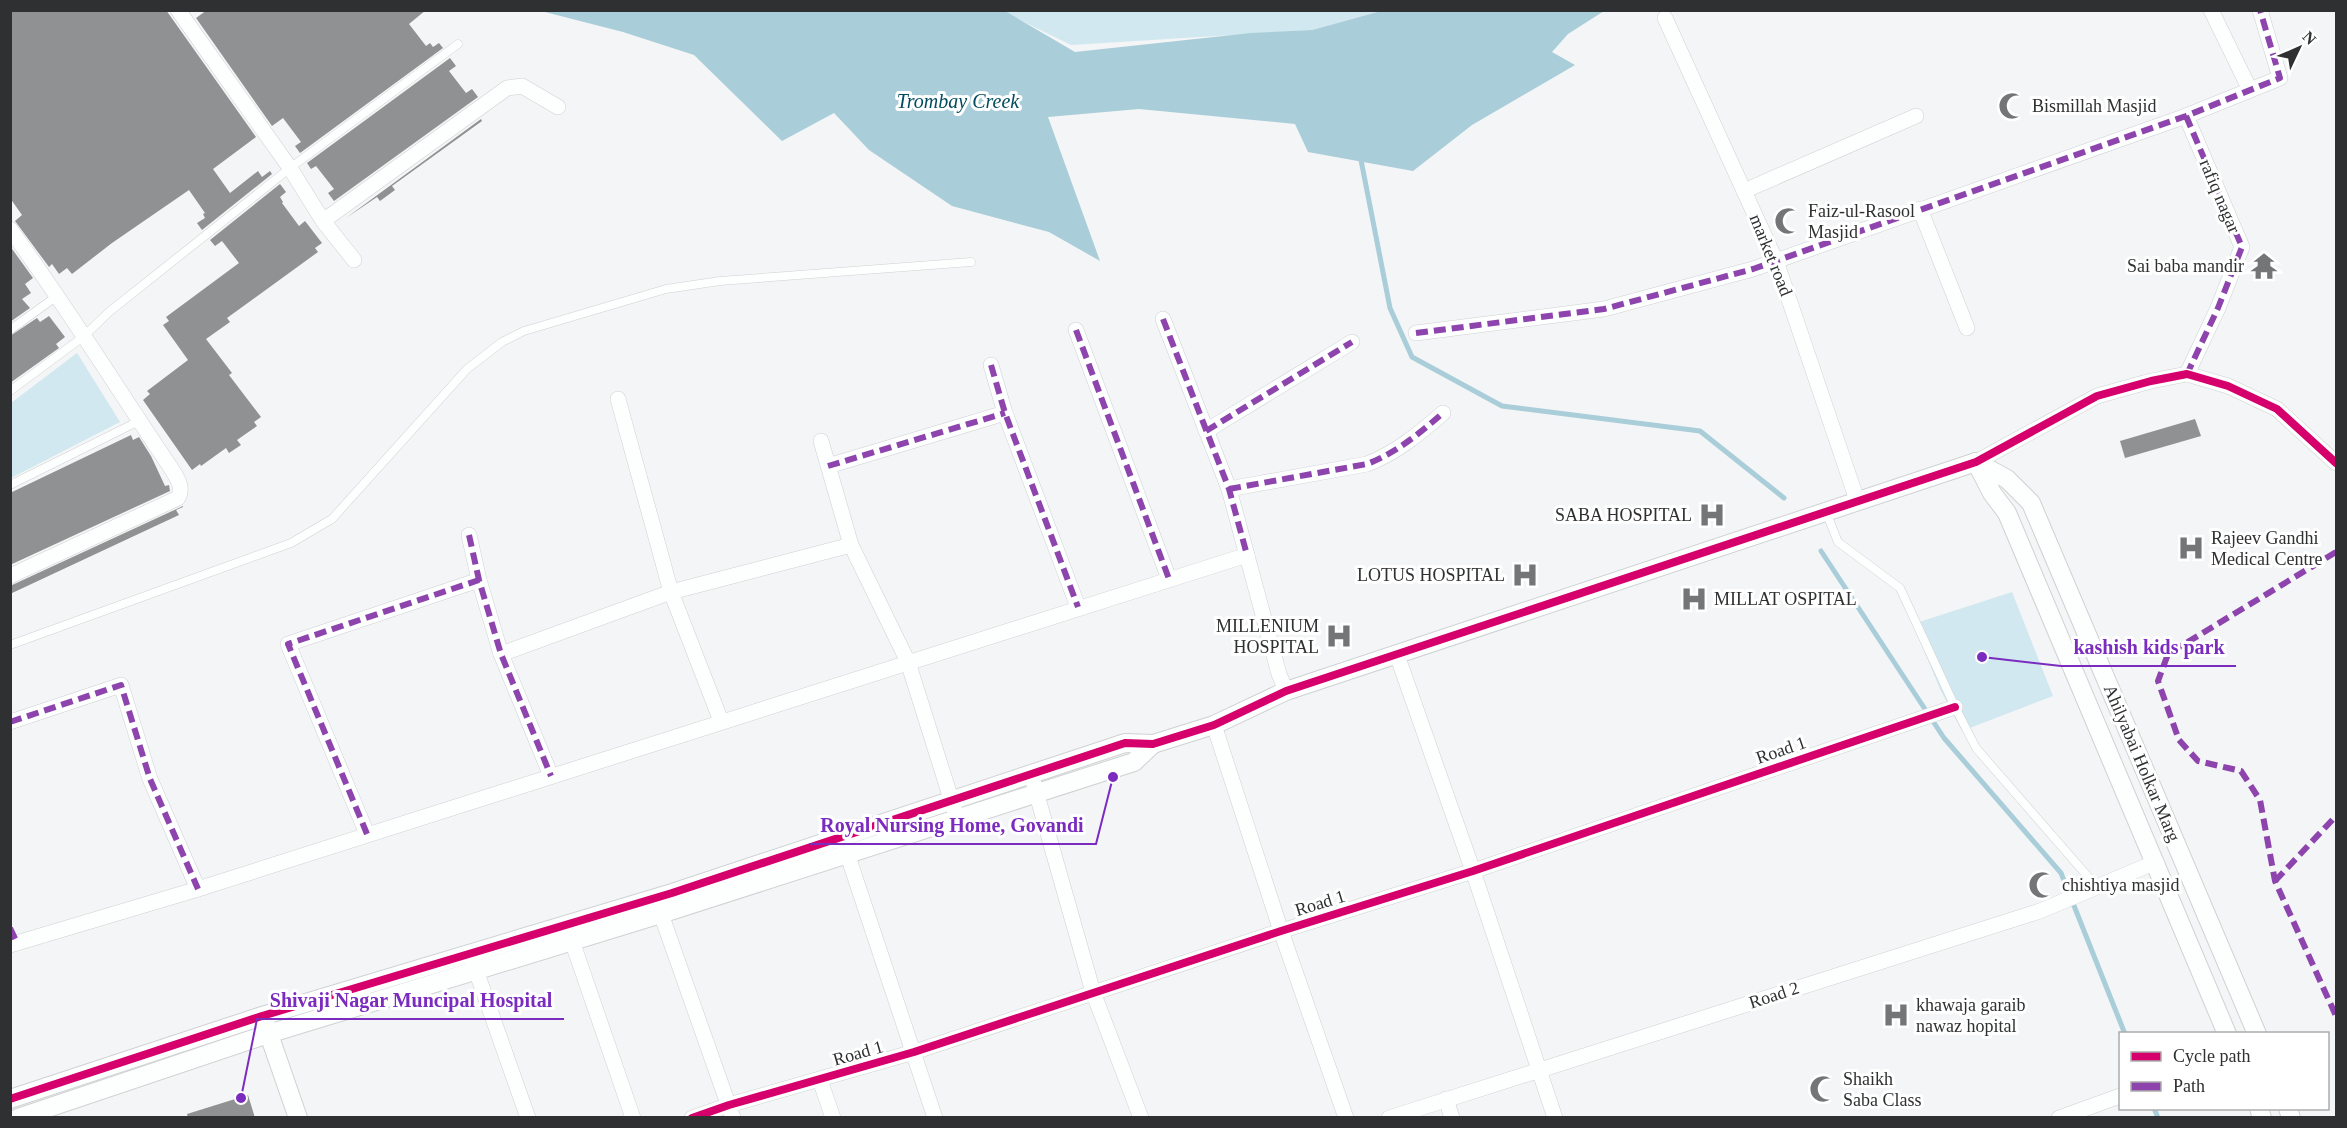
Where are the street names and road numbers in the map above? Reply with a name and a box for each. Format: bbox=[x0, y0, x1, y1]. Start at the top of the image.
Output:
street label: rafiq nagar bbox=[2195, 156, 2245, 236]
street label: market road bbox=[1746, 211, 1796, 299]
street label: Ahilyabai Holkar Marg bbox=[2100, 681, 2184, 845]
street label: Road 1 bbox=[1753, 732, 1809, 768]
street label: Road 1 bbox=[1292, 886, 1348, 920]
street label: Road 2 bbox=[1746, 978, 1802, 1012]
street label: Road 1 bbox=[830, 1036, 886, 1070]

